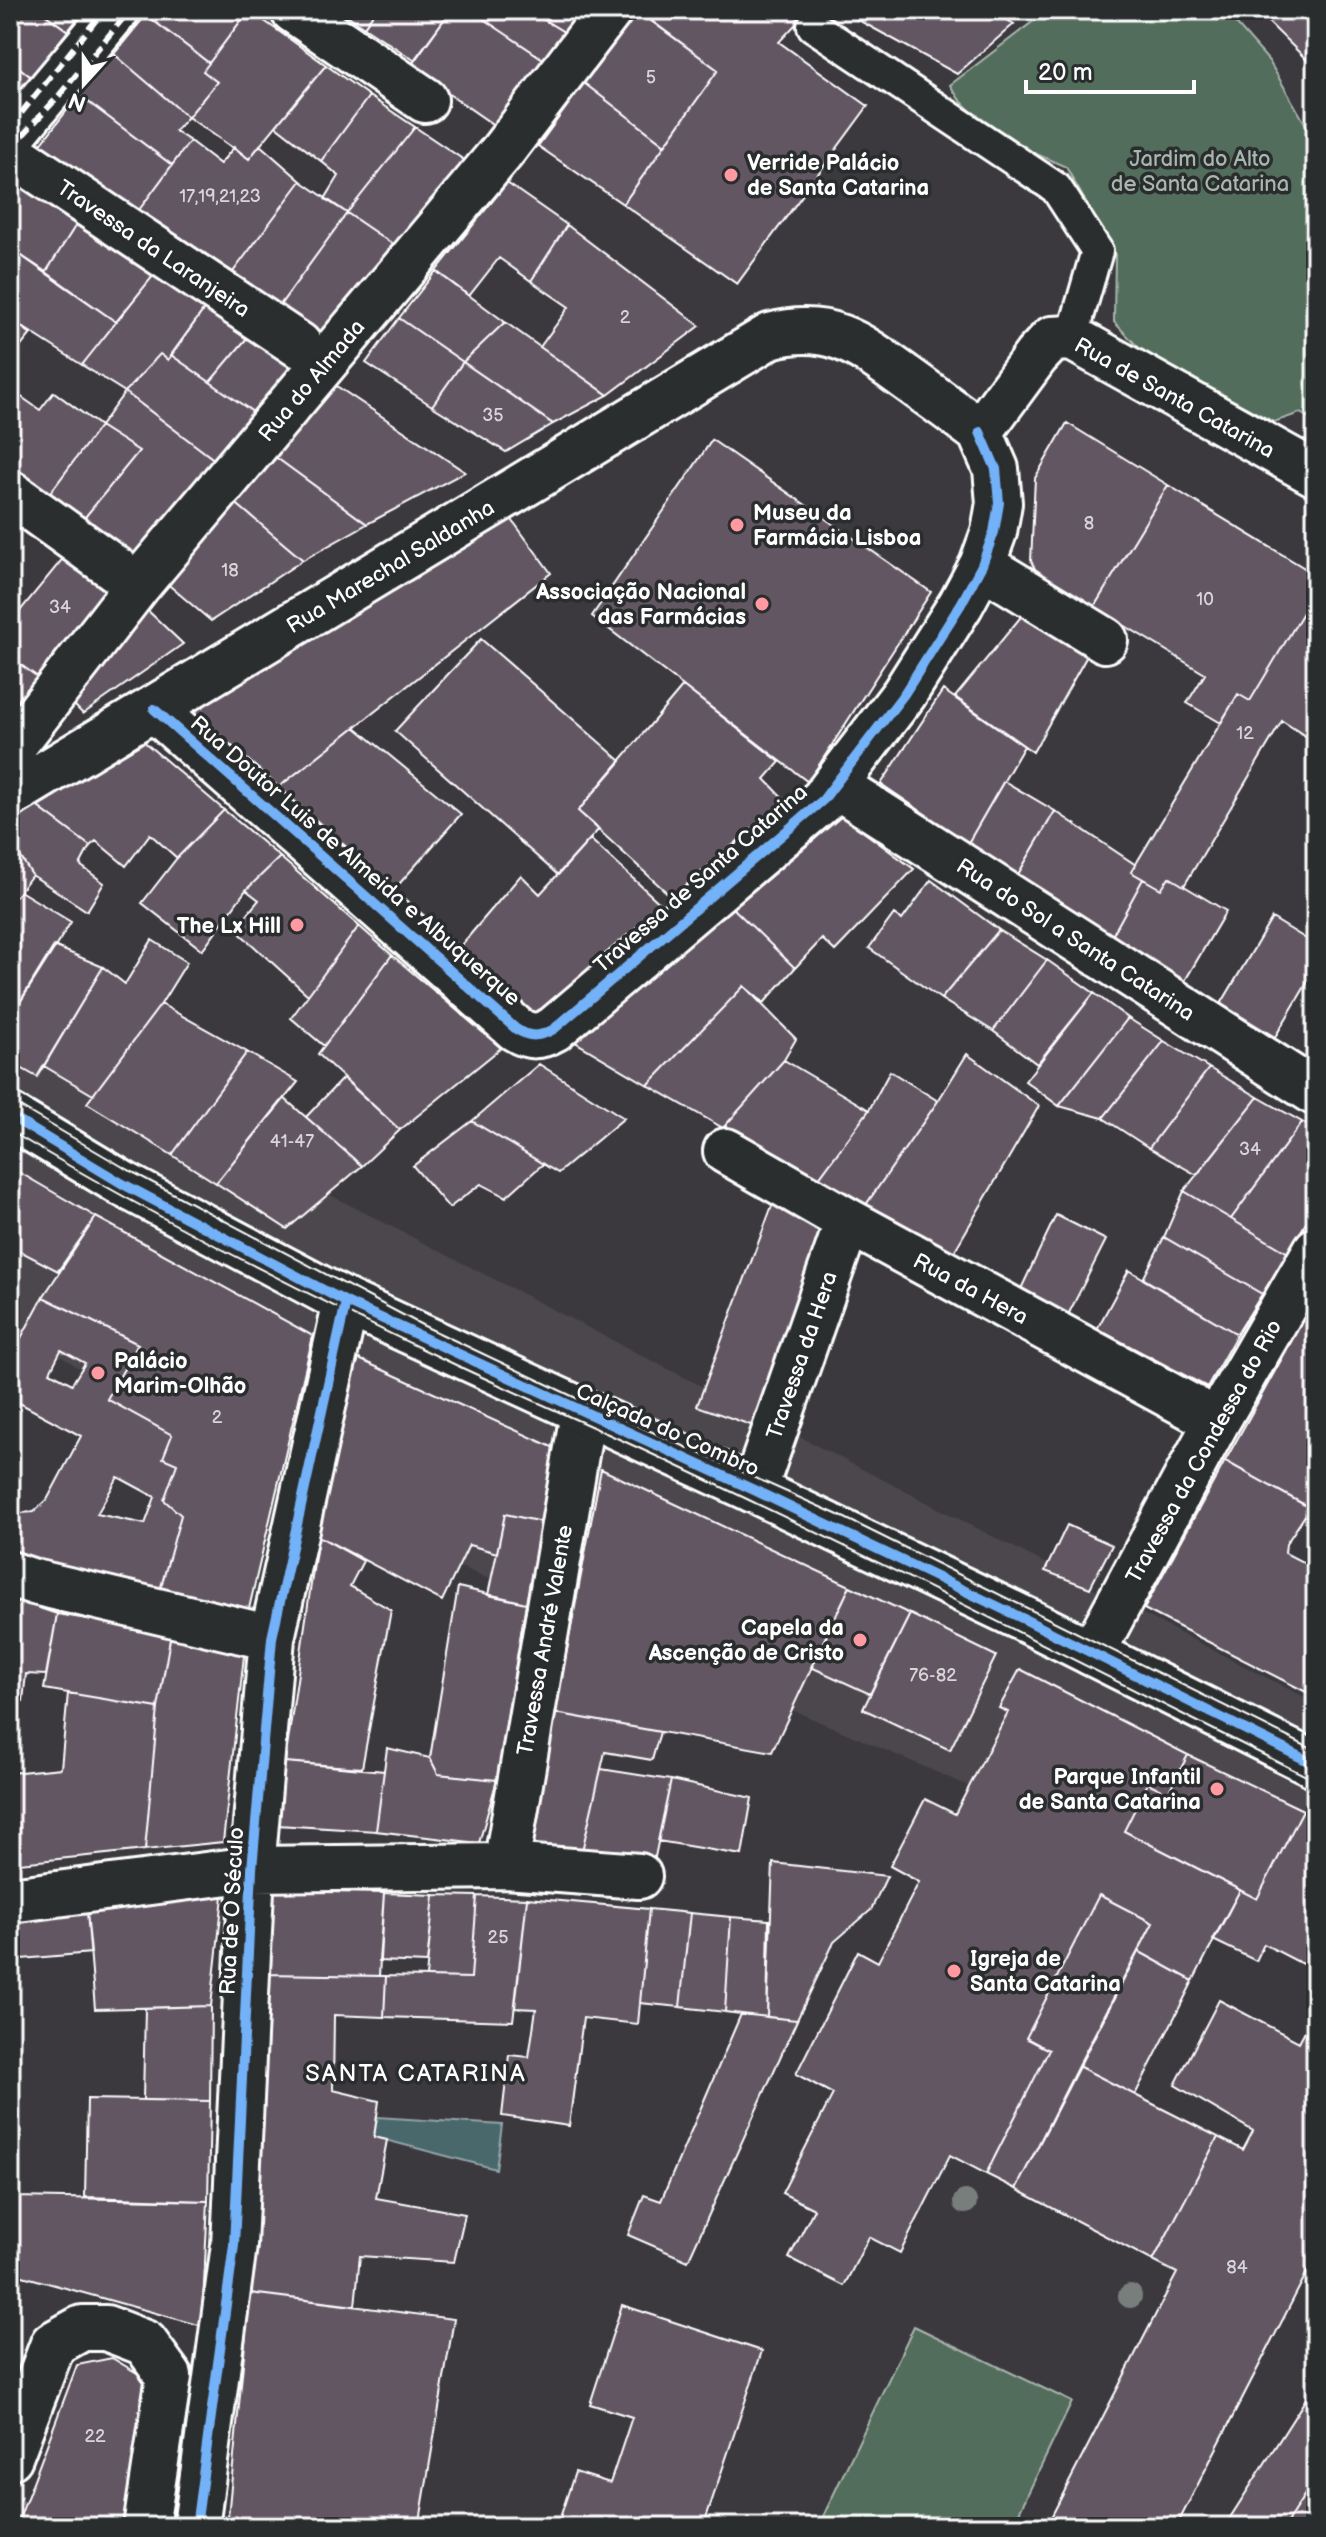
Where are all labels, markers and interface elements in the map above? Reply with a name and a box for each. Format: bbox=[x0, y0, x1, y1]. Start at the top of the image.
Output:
north arrow bbox=[44, 44, 124, 124]
scale bar bbox=[1026, 44, 1194, 94]
text: 20 m bbox=[1038, 58, 1093, 87]
house number: 5 bbox=[646, 67, 656, 88]
text: N bbox=[65, 86, 90, 117]
park label: Jardim do Alto de Santa Catarina bbox=[1111, 146, 1289, 198]
place label: Verride Palácio de Santa Catarina bbox=[747, 150, 929, 202]
marker: Verride Palácio de Santa Catarina bbox=[722, 166, 740, 184]
street label: Travessa da Laranjeira bbox=[52, 175, 255, 324]
house number: 17,19,21,23 bbox=[179, 186, 261, 207]
house number: 2 bbox=[620, 307, 631, 328]
street label: Rua do Almada bbox=[253, 314, 371, 448]
street label: Rua de Santa Catarina bbox=[1069, 332, 1279, 465]
house number: 35 bbox=[482, 405, 504, 426]
street label: Rua Marechal Saldanha bbox=[282, 495, 500, 640]
place label: Museu da Farmácia Lisboa bbox=[753, 500, 921, 552]
house number: 8 bbox=[1084, 513, 1094, 534]
marker: Museu da Farmácia Lisboa bbox=[728, 516, 746, 534]
house number: 18 bbox=[221, 560, 239, 581]
place label: Associação Nacional das Farmácias bbox=[535, 579, 746, 631]
house number: 10 bbox=[1196, 589, 1214, 610]
marker: Associação Nacional das Farmácias bbox=[753, 595, 771, 613]
house number: 34 bbox=[49, 597, 71, 618]
street label: Rua Doutor Luis de Almeida e Albuquerque bbox=[184, 710, 526, 1012]
house number: 12 bbox=[1236, 723, 1254, 744]
street label: Travessa de Santa Catarina bbox=[589, 779, 813, 979]
street label: Rua do Sol a Santa Catarina bbox=[951, 853, 1199, 1027]
place label: The Lx Hill bbox=[177, 913, 281, 940]
marker: The Lx Hill bbox=[288, 916, 306, 934]
house number: 41-47 bbox=[270, 1131, 314, 1152]
house number: 34 bbox=[1239, 1139, 1261, 1160]
street label: Rua da Hera bbox=[908, 1248, 1032, 1331]
street label: Travessa da Hera bbox=[761, 1268, 844, 1443]
street label: Travessa da Condessa do Rio bbox=[1120, 1315, 1288, 1588]
place label: Palácio Marim-Olhão bbox=[114, 1348, 246, 1400]
marker: Palácio Marim-Olhão bbox=[89, 1364, 107, 1382]
street label: Calçada do Combro bbox=[571, 1378, 763, 1483]
house number: 2 bbox=[212, 1407, 223, 1428]
street label: Travessa André Valente bbox=[512, 1523, 579, 1758]
place label: Capela da Ascenção de Cristo bbox=[648, 1615, 844, 1667]
marker: Capela da Ascenção de Cristo bbox=[851, 1631, 869, 1649]
house number: 76-82 bbox=[909, 1665, 957, 1686]
place label: Parque Infantil de Santa Catarina bbox=[1019, 1764, 1201, 1816]
marker: Parque Infantil de Santa Catarina bbox=[1208, 1780, 1226, 1798]
street label: Rua de O Século bbox=[215, 1827, 250, 1996]
house number: 25 bbox=[488, 1927, 508, 1948]
place label: Igreja de Santa Catarina bbox=[970, 1946, 1121, 1998]
marker: Igreja de Santa Catarina bbox=[945, 1962, 963, 1980]
district label: SANTA CATARINA bbox=[305, 2059, 527, 2088]
house number: 84 bbox=[1226, 2257, 1248, 2278]
house number: 22 bbox=[84, 2426, 106, 2447]

